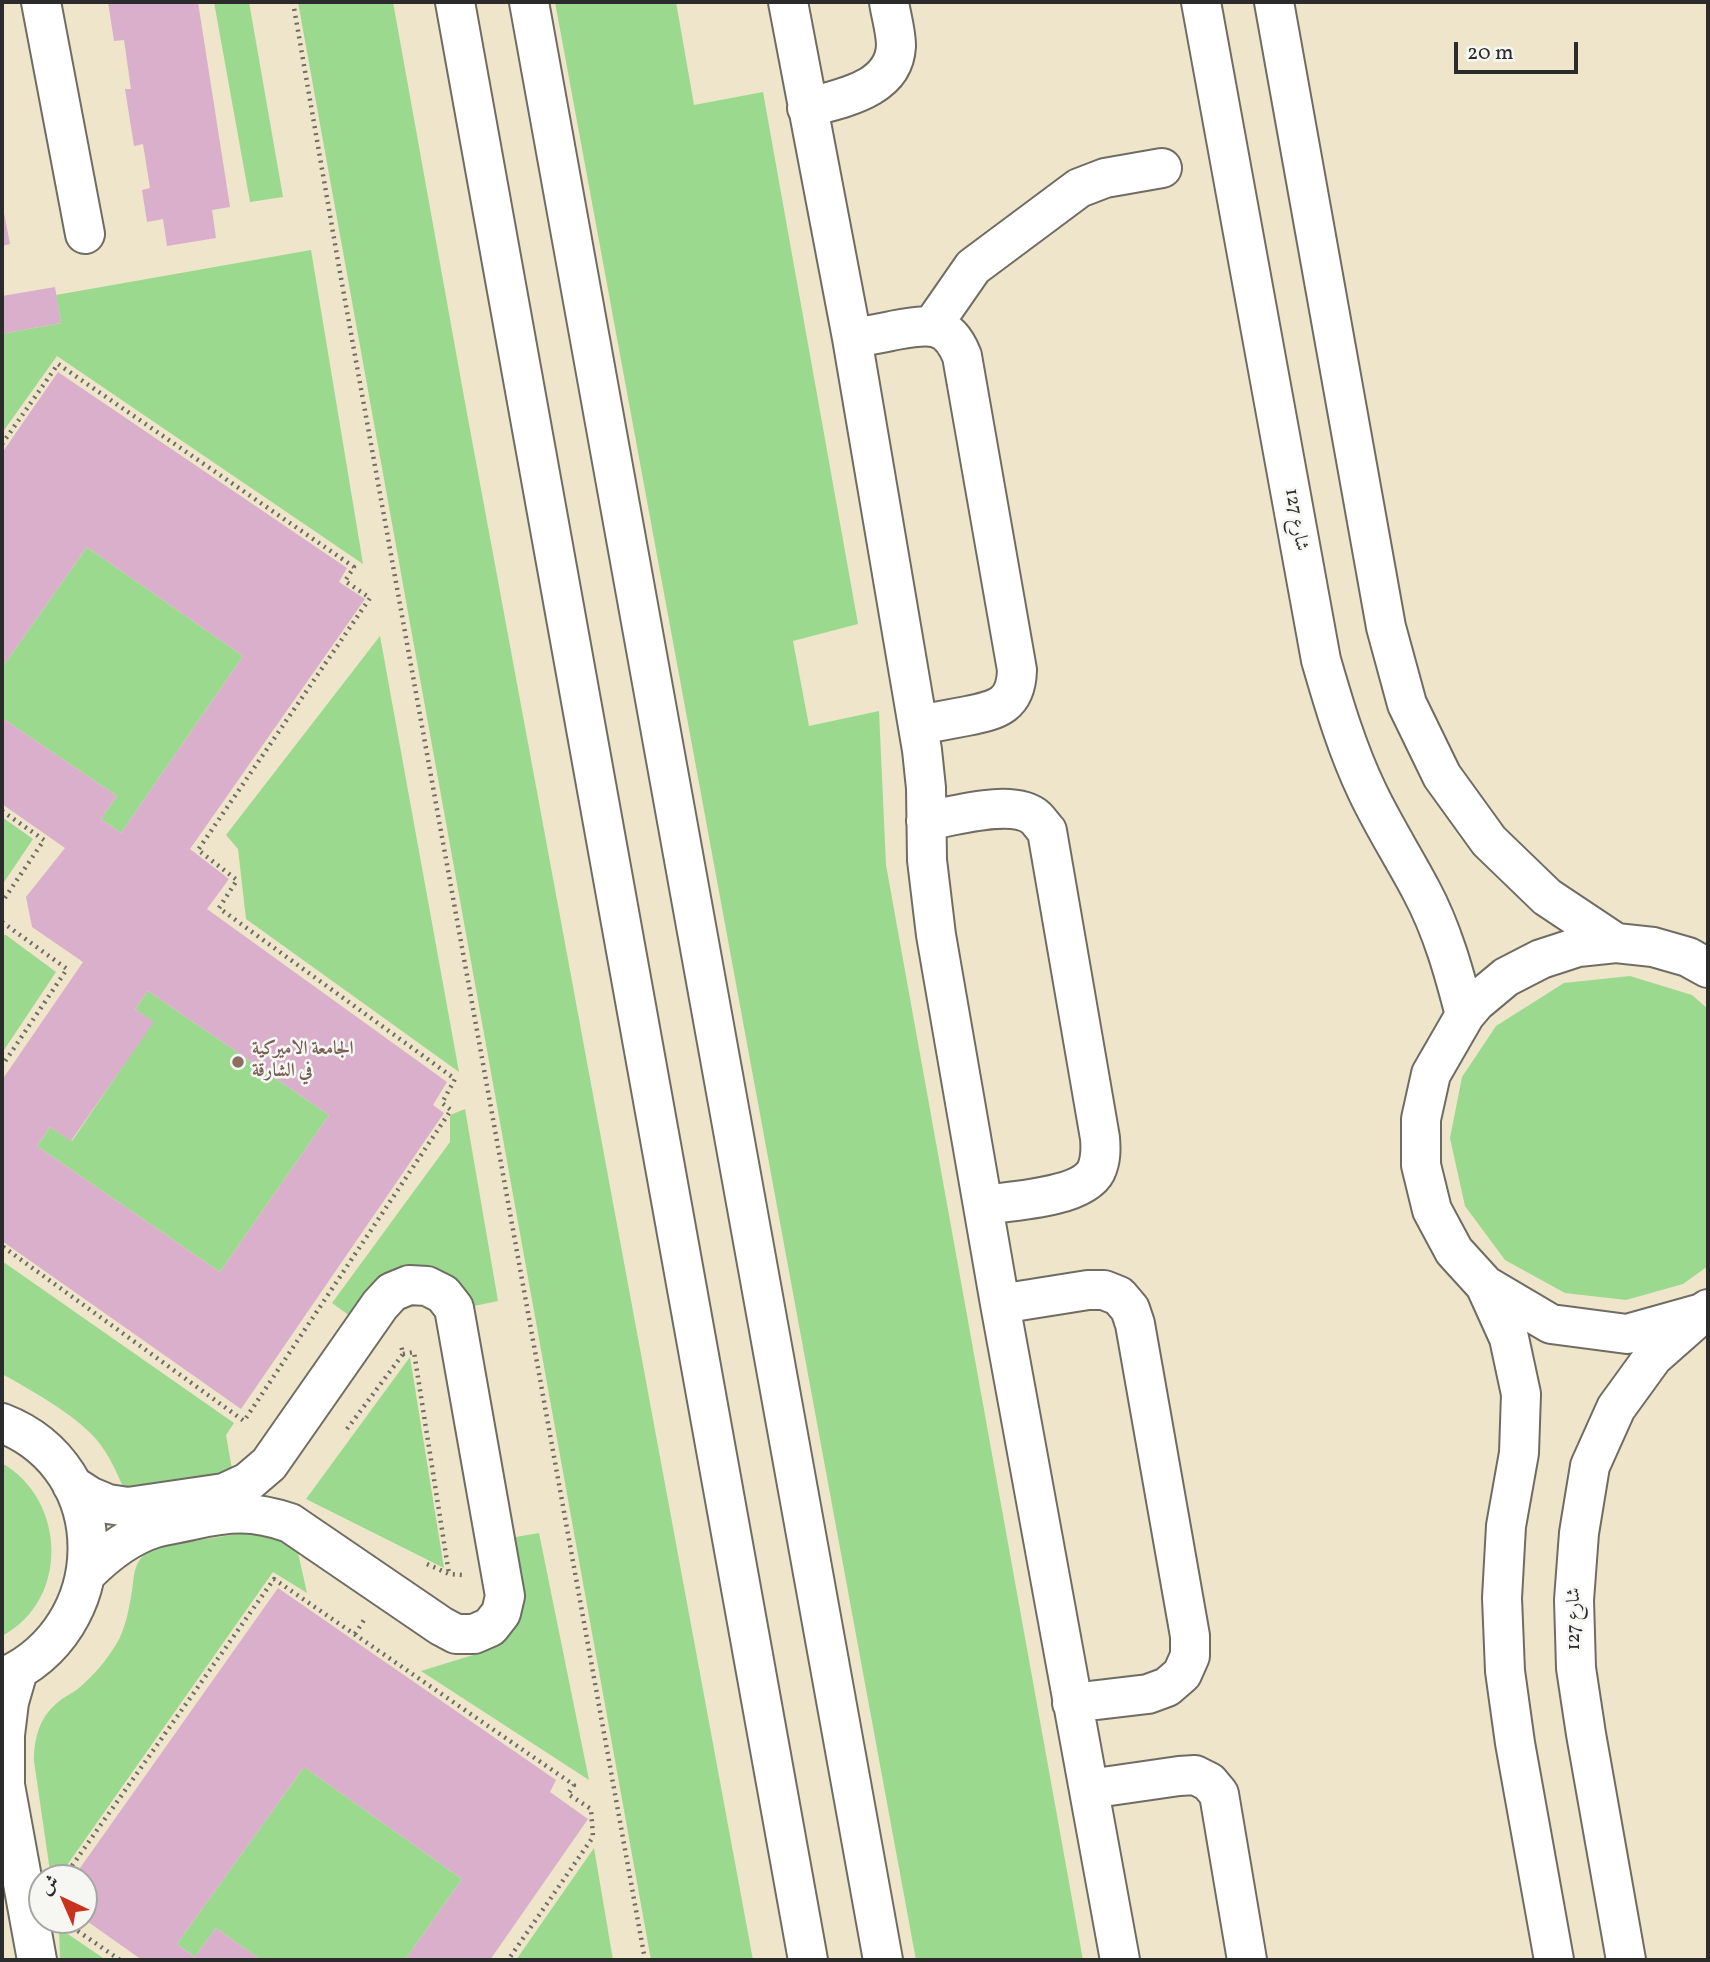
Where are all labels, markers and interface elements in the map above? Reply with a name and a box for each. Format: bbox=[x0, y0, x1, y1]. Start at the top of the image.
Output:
scale bar bbox=[1458, 28, 1582, 72]
text: 20 m bbox=[1467, 39, 1513, 68]
street label: شارع 127 bbox=[1278, 487, 1312, 553]
place label: الجامعة الاميركية في الشارقة bbox=[252, 1040, 354, 1084]
marker: الجامعة الاميركية في الشارقة bbox=[230, 1054, 246, 1070]
street label: شارع 127 bbox=[1565, 1587, 1587, 1651]
north arrow bbox=[28, 1864, 98, 1934]
text: ش bbox=[34, 1869, 66, 1901]

